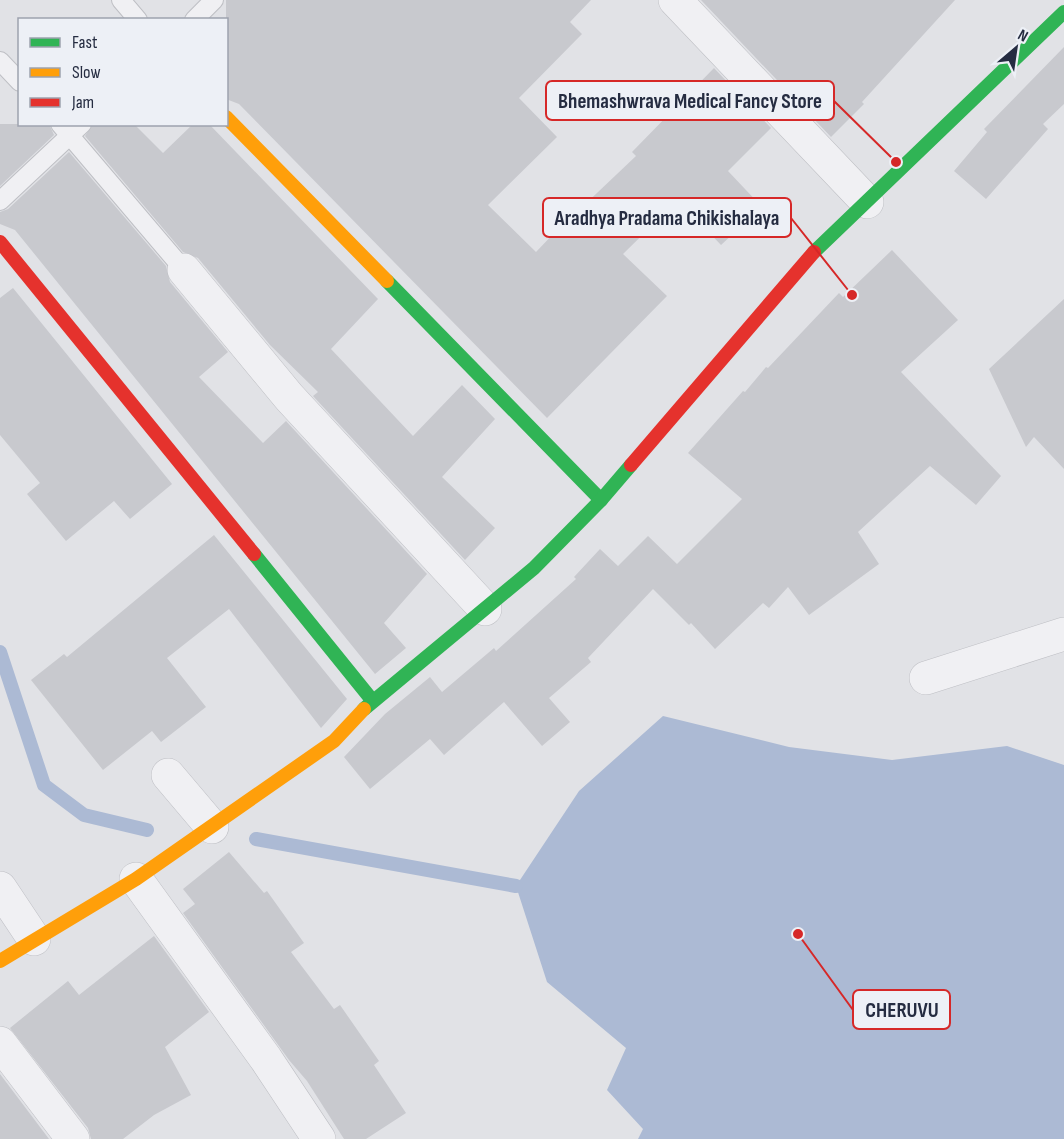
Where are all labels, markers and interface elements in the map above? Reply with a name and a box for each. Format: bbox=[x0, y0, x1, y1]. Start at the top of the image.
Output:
legend bbox=[18, 18, 228, 126]
north arrow bbox=[986, 18, 1046, 78]
text: N bbox=[1014, 26, 1031, 47]
text: Fast bbox=[72, 32, 98, 53]
text: Slow bbox=[72, 62, 101, 83]
callout: Bhemashwrava Medical Fancy Store bbox=[546, 81, 834, 120]
text: Bhemashwrava Medical Fancy Store bbox=[558, 89, 822, 114]
text: Jam bbox=[71, 92, 94, 113]
callout: Aradhya Pradama Chikishalaya bbox=[543, 198, 791, 237]
text: Aradhya Pradama Chikishalaya bbox=[554, 206, 779, 231]
callout: CHERUVU bbox=[853, 990, 950, 1029]
text: CHERUVU bbox=[865, 998, 939, 1023]

